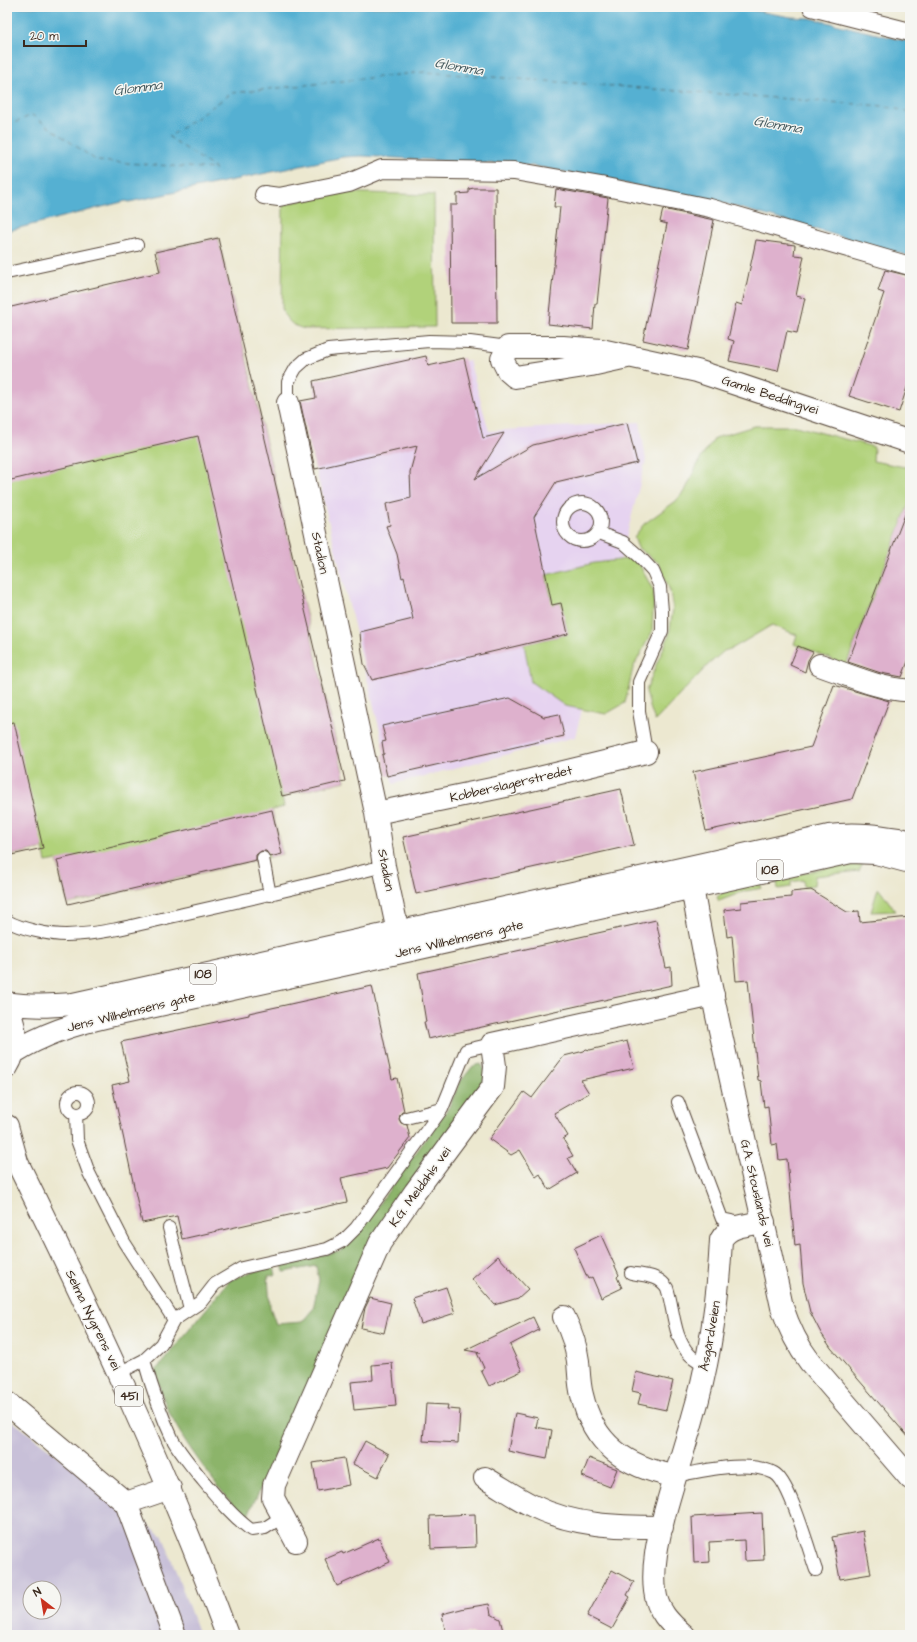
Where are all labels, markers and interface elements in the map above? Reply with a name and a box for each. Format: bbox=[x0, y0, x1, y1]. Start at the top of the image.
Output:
scale bar bbox=[24, 22, 86, 48]
text: 20 m bbox=[30, 28, 59, 45]
water label: Glomma bbox=[433, 53, 486, 81]
water label: Glomma bbox=[113, 75, 164, 101]
water label: Glomma bbox=[752, 111, 805, 139]
street label: Gamle Beddingvei bbox=[719, 371, 821, 420]
street label: Stadion bbox=[307, 530, 333, 576]
street label: Kobberslagerstredet bbox=[448, 761, 575, 808]
street label: Stadion bbox=[373, 847, 399, 893]
road number: 108 bbox=[757, 860, 783, 880]
street label: Jens Wilhelmsens gate bbox=[393, 915, 525, 964]
road number: 108 bbox=[190, 964, 216, 984]
street label: Jens Wilhelmsens gate bbox=[65, 987, 197, 1038]
street label: G.A. Stouslands vei bbox=[736, 1138, 778, 1248]
street label: K.G. Meldahls vei bbox=[385, 1143, 455, 1231]
street label: Selma Nygrens vei bbox=[60, 1267, 125, 1374]
street label: Åsgårdveien bbox=[695, 1299, 726, 1373]
road number: 451 bbox=[115, 1386, 143, 1406]
north arrow bbox=[22, 1580, 62, 1620]
text: N bbox=[30, 1584, 44, 1600]

